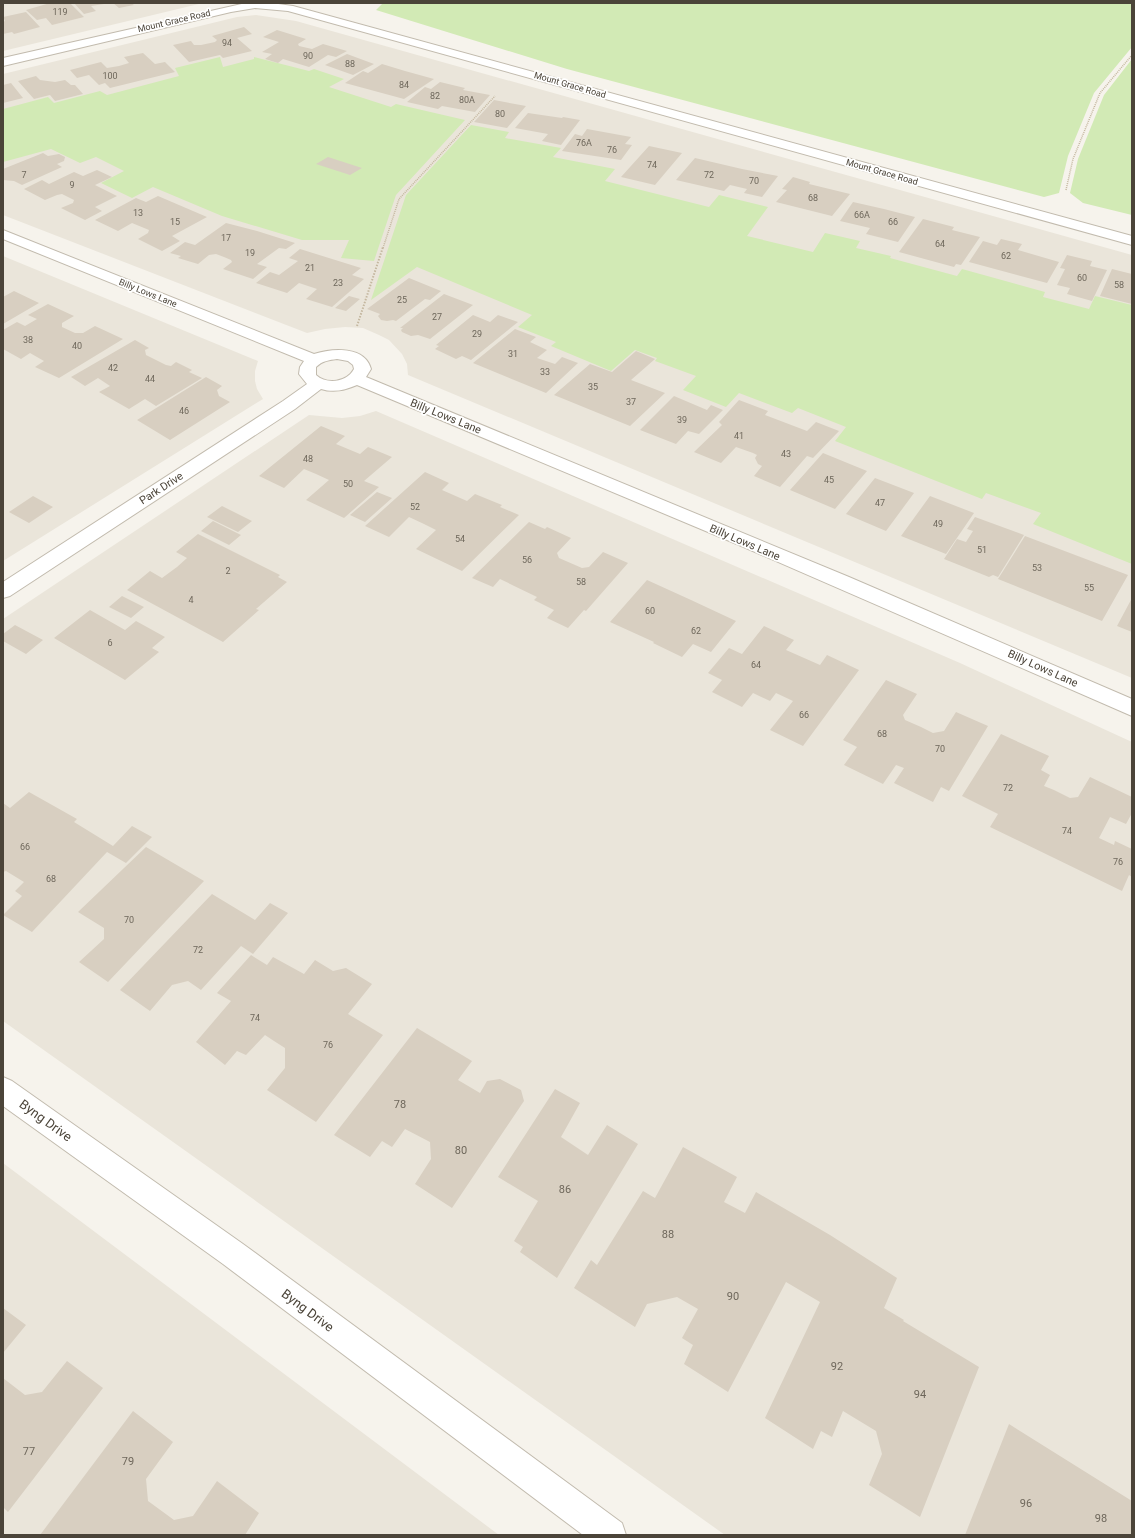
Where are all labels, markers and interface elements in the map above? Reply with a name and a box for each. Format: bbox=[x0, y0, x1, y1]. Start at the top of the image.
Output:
house number: 119 bbox=[52, 7, 68, 17]
street label: Mount Grace Road bbox=[137, 8, 211, 34]
house number: 94 bbox=[222, 38, 232, 48]
house number: 90 bbox=[303, 51, 313, 61]
house number: 88 bbox=[345, 59, 355, 69]
street label: Mount Grace Road bbox=[533, 70, 607, 100]
house number: 100 bbox=[102, 71, 118, 81]
house number: 84 bbox=[399, 80, 409, 90]
house number: 82 bbox=[430, 91, 440, 101]
house number: 80A bbox=[459, 95, 475, 105]
house number: 80 bbox=[495, 109, 505, 119]
house number: 76A bbox=[576, 138, 592, 148]
house number: 76 bbox=[607, 145, 617, 155]
street label: Mount Grace Road bbox=[845, 157, 919, 187]
house number: 74 bbox=[647, 160, 657, 170]
house number: 7 bbox=[21, 170, 27, 180]
house number: 72 bbox=[704, 170, 714, 180]
house number: 70 bbox=[749, 176, 759, 186]
house number: 9 bbox=[69, 180, 75, 190]
house number: 68 bbox=[808, 193, 818, 203]
house number: 13 bbox=[133, 208, 143, 218]
house number: 66A bbox=[854, 210, 870, 220]
house number: 15 bbox=[170, 217, 180, 227]
house number: 66 bbox=[888, 217, 898, 227]
house number: 17 bbox=[221, 233, 231, 243]
house number: 64 bbox=[935, 239, 945, 249]
house number: 19 bbox=[245, 248, 255, 258]
house number: 62 bbox=[1001, 251, 1011, 261]
house number: 21 bbox=[305, 263, 315, 273]
house number: 60 bbox=[1077, 273, 1087, 283]
street label: Billy Lows Lane bbox=[117, 277, 179, 309]
house number: 23 bbox=[333, 278, 343, 288]
house number: 58 bbox=[1114, 280, 1124, 290]
house number: 25 bbox=[397, 295, 407, 305]
house number: 27 bbox=[432, 312, 442, 322]
house number: 29 bbox=[472, 329, 482, 339]
house number: 38 bbox=[23, 335, 33, 345]
house number: 40 bbox=[72, 341, 82, 351]
house number: 31 bbox=[508, 349, 518, 359]
house number: 42 bbox=[108, 363, 118, 373]
house number: 33 bbox=[540, 367, 550, 377]
house number: 44 bbox=[145, 374, 155, 384]
house number: 35 bbox=[588, 382, 598, 392]
street label: Billy Lows Lane bbox=[408, 396, 483, 437]
house number: 37 bbox=[626, 397, 636, 407]
house number: 46 bbox=[179, 406, 189, 416]
house number: 39 bbox=[677, 415, 687, 425]
house number: 41 bbox=[734, 431, 744, 441]
house number: 43 bbox=[781, 449, 791, 459]
house number: 48 bbox=[303, 454, 313, 464]
street label: Park Drive bbox=[137, 469, 186, 507]
house number: 45 bbox=[824, 475, 834, 485]
house number: 50 bbox=[343, 479, 353, 489]
house number: 47 bbox=[875, 498, 885, 508]
house number: 52 bbox=[410, 502, 420, 512]
house number: 49 bbox=[933, 519, 943, 529]
street label: Billy Lows Lane bbox=[708, 522, 782, 563]
house number: 54 bbox=[455, 534, 465, 544]
house number: 51 bbox=[977, 545, 987, 555]
house number: 56 bbox=[522, 555, 532, 565]
house number: 53 bbox=[1032, 563, 1042, 573]
house number: 2 bbox=[225, 566, 231, 576]
house number: 58 bbox=[576, 577, 586, 587]
house number: 55 bbox=[1084, 583, 1094, 593]
house number: 4 bbox=[188, 595, 194, 605]
house number: 60 bbox=[645, 606, 655, 616]
house number: 62 bbox=[691, 626, 701, 636]
house number: 6 bbox=[107, 638, 113, 648]
street label: Billy Lows Lane bbox=[1006, 647, 1080, 690]
house number: 64 bbox=[751, 660, 761, 670]
house number: 66 bbox=[799, 710, 809, 720]
house number: 68 bbox=[877, 729, 887, 739]
house number: 70 bbox=[935, 744, 945, 754]
house number: 72 bbox=[1003, 783, 1013, 793]
house number: 74 bbox=[1062, 826, 1072, 836]
house number: 66 bbox=[20, 842, 30, 852]
house number: 76 bbox=[1113, 857, 1123, 867]
house number: 68 bbox=[46, 874, 56, 884]
house number: 70 bbox=[124, 915, 134, 925]
house number: 72 bbox=[193, 945, 203, 955]
house number: 74 bbox=[250, 1013, 260, 1023]
house number: 76 bbox=[323, 1040, 333, 1050]
street label: Byng Drive bbox=[17, 1096, 75, 1145]
house number: 78 bbox=[394, 1098, 406, 1111]
house number: 80 bbox=[455, 1144, 467, 1157]
house number: 86 bbox=[559, 1183, 571, 1196]
house number: 88 bbox=[662, 1228, 674, 1241]
street label: Byng Drive bbox=[279, 1286, 337, 1335]
house number: 90 bbox=[727, 1290, 739, 1303]
house number: 92 bbox=[831, 1360, 843, 1373]
house number: 94 bbox=[914, 1388, 926, 1401]
house number: 77 bbox=[23, 1445, 35, 1458]
house number: 79 bbox=[122, 1455, 134, 1468]
house number: 96 bbox=[1020, 1497, 1032, 1510]
house number: 98 bbox=[1095, 1512, 1107, 1525]

